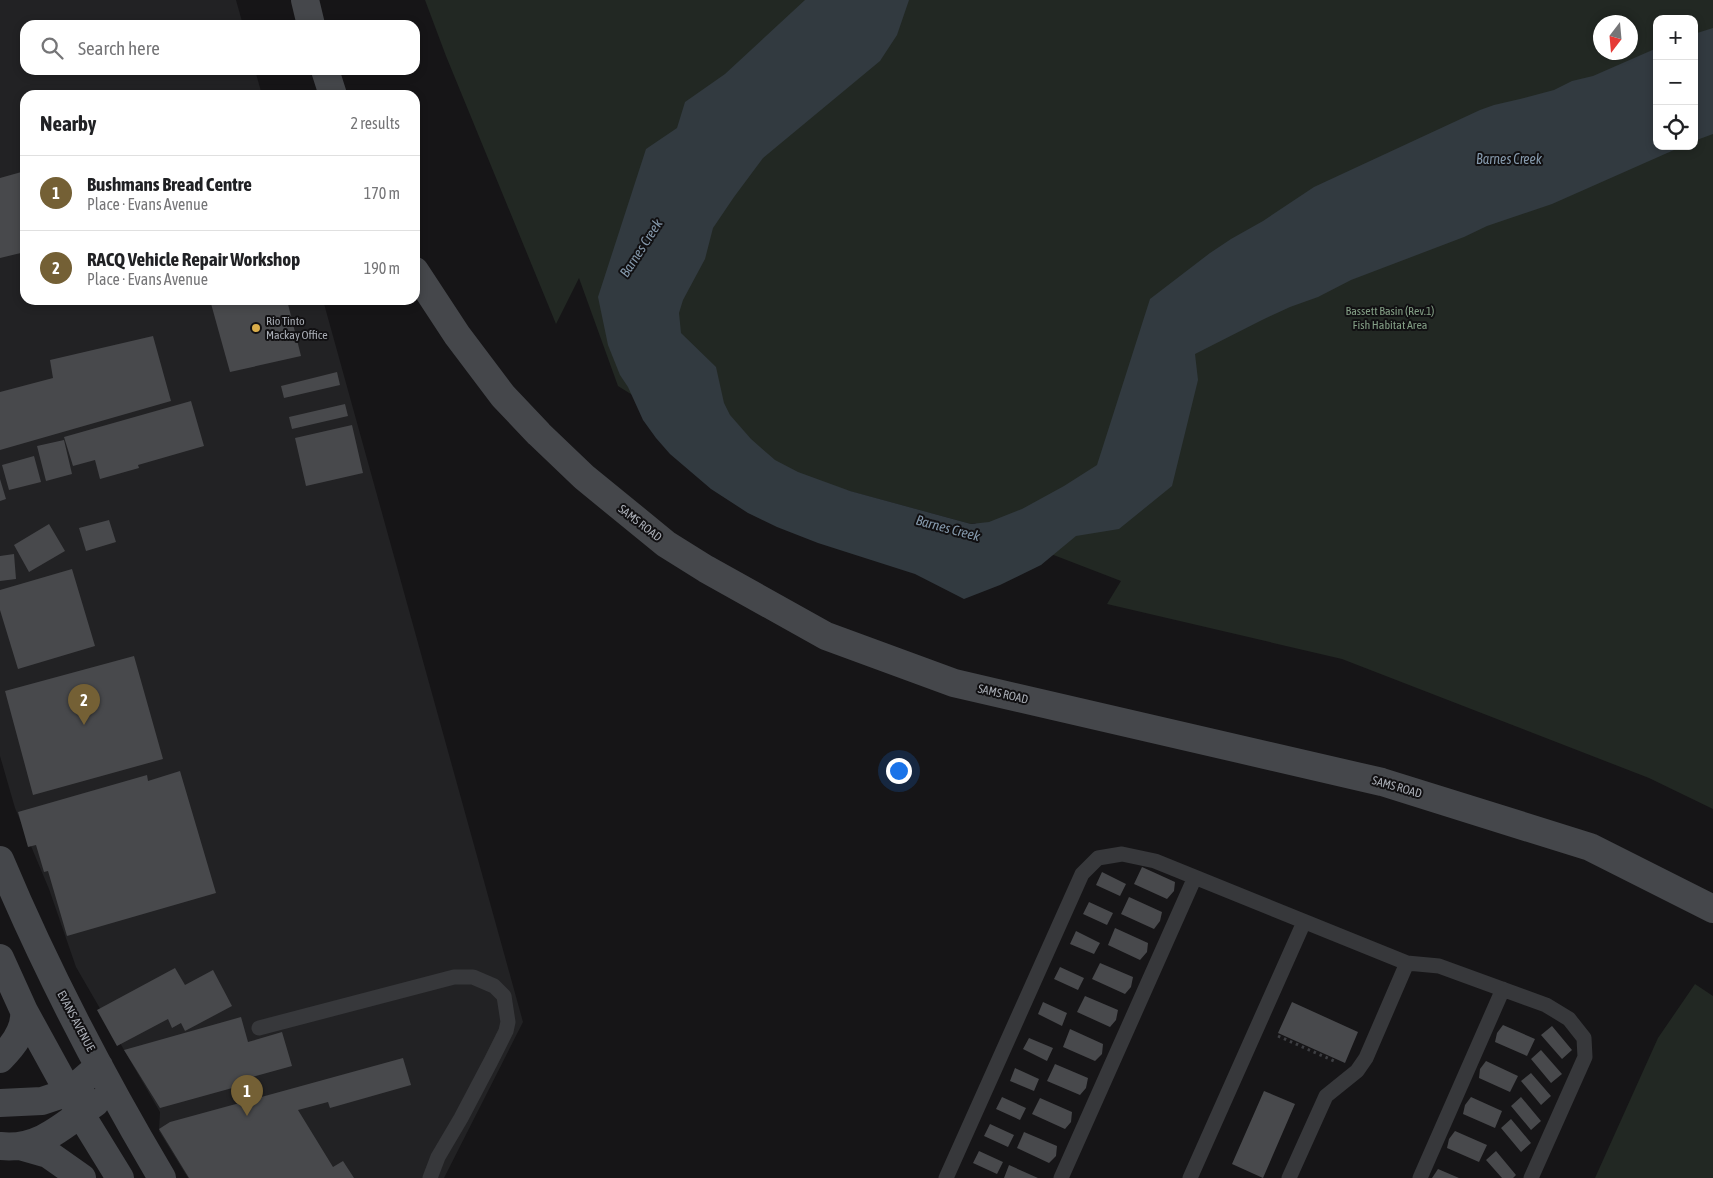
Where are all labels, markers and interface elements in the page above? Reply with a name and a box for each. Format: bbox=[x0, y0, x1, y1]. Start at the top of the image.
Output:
north arrow bbox=[1593, 15, 1638, 60]
map controls bbox=[1653, 15, 1698, 150]
button: + bbox=[1653, 15, 1698, 60]
search box bbox=[20, 20, 420, 75]
icon: search bbox=[38, 34, 66, 62]
text: Search here bbox=[78, 37, 160, 59]
button: − bbox=[1653, 60, 1698, 105]
button: locate bbox=[1653, 105, 1698, 150]
text: Nearby bbox=[40, 111, 96, 135]
text: 2 results bbox=[350, 114, 400, 132]
water label: Barnes Creek bbox=[1476, 151, 1543, 167]
text: Bushmans Bread Centre bbox=[87, 173, 252, 195]
text: 1 bbox=[52, 184, 60, 202]
text: 170 m bbox=[364, 184, 400, 202]
text: Place · Evans Avenue bbox=[87, 195, 208, 213]
water label: Barnes Creek bbox=[616, 215, 666, 280]
text: RACQ Vehicle Repair Workshop bbox=[87, 248, 300, 270]
text: 2 bbox=[52, 259, 60, 277]
text: 190 m bbox=[364, 259, 400, 277]
text: Place · Evans Avenue bbox=[87, 270, 208, 288]
park label: Bassett Basin (Rev.1) Fish Habitat Area bbox=[1346, 304, 1435, 332]
place label: Rio Tinto Mackay Office bbox=[266, 314, 328, 342]
marker: Rio Tinto Mackay Office bbox=[250, 322, 262, 334]
street label: SAMS ROAD bbox=[616, 502, 665, 544]
water label: Barnes Creek bbox=[914, 512, 983, 544]
street label: SAMS ROAD bbox=[977, 681, 1030, 707]
pin: 2 bbox=[68, 684, 100, 725]
your location bbox=[886, 758, 912, 784]
street label: SAMS ROAD bbox=[1370, 773, 1424, 801]
street label: EVANS AVENUE bbox=[54, 988, 98, 1054]
pin: 1 bbox=[231, 1075, 263, 1116]

